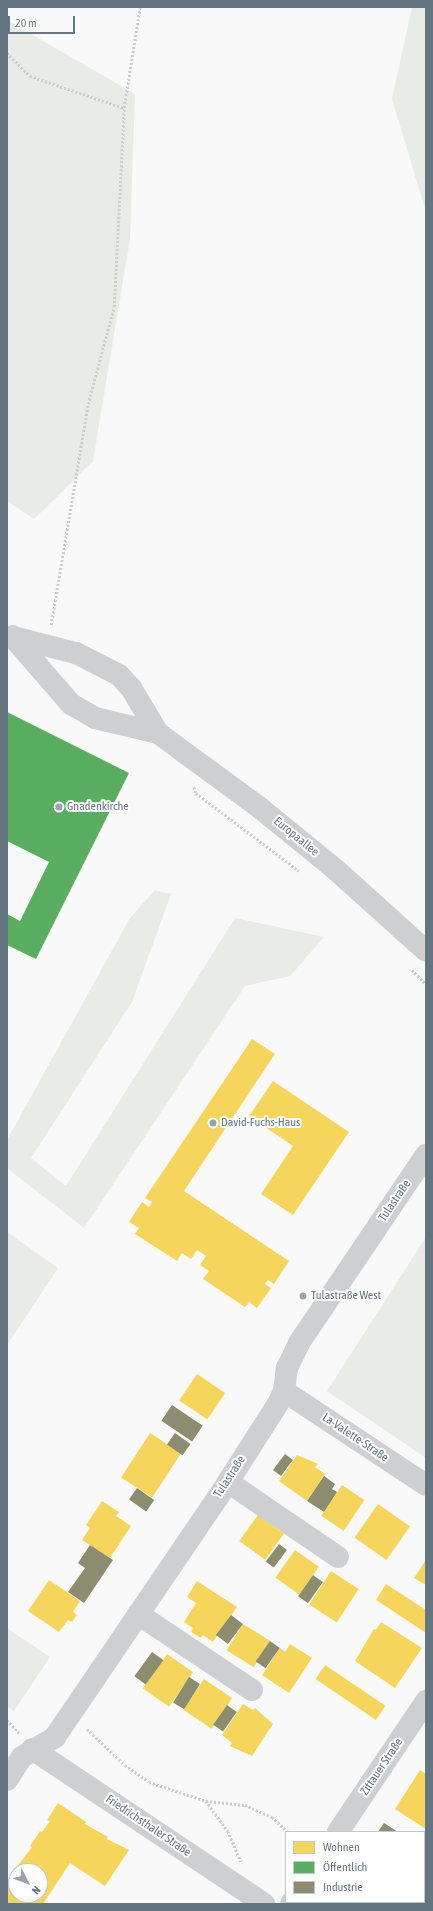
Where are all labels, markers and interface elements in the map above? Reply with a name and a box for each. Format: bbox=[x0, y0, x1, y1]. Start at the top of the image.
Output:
scale bar bbox=[10, 8, 77, 34]
text: 20 m bbox=[15, 16, 37, 30]
place label: Gnadenkirche bbox=[67, 800, 129, 814]
marker: Gnadenkirche bbox=[54, 802, 64, 812]
street label: Europaallee bbox=[270, 814, 322, 860]
place label: David-Fuchs-Haus bbox=[221, 1116, 300, 1130]
marker: David-Fuchs-Haus bbox=[208, 1118, 218, 1128]
street label: Tulastraße bbox=[376, 1178, 414, 1224]
place label: Tulastraße West bbox=[311, 1289, 381, 1303]
marker: Tulastraße West bbox=[298, 1291, 308, 1301]
street label: La-Valette-Straße bbox=[319, 1411, 391, 1465]
street label: Tulastraße bbox=[211, 1453, 249, 1501]
street label: Zittauer Straße bbox=[358, 1736, 406, 1798]
street label: Friedrichsthaler Straße bbox=[103, 1792, 193, 1860]
legend bbox=[285, 1831, 425, 1903]
text: Wohnen bbox=[323, 1840, 360, 1854]
text: Öffentlich bbox=[323, 1860, 367, 1874]
north arrow bbox=[8, 1863, 48, 1903]
text: Industrie bbox=[323, 1880, 363, 1894]
text: N bbox=[30, 1884, 43, 1897]

